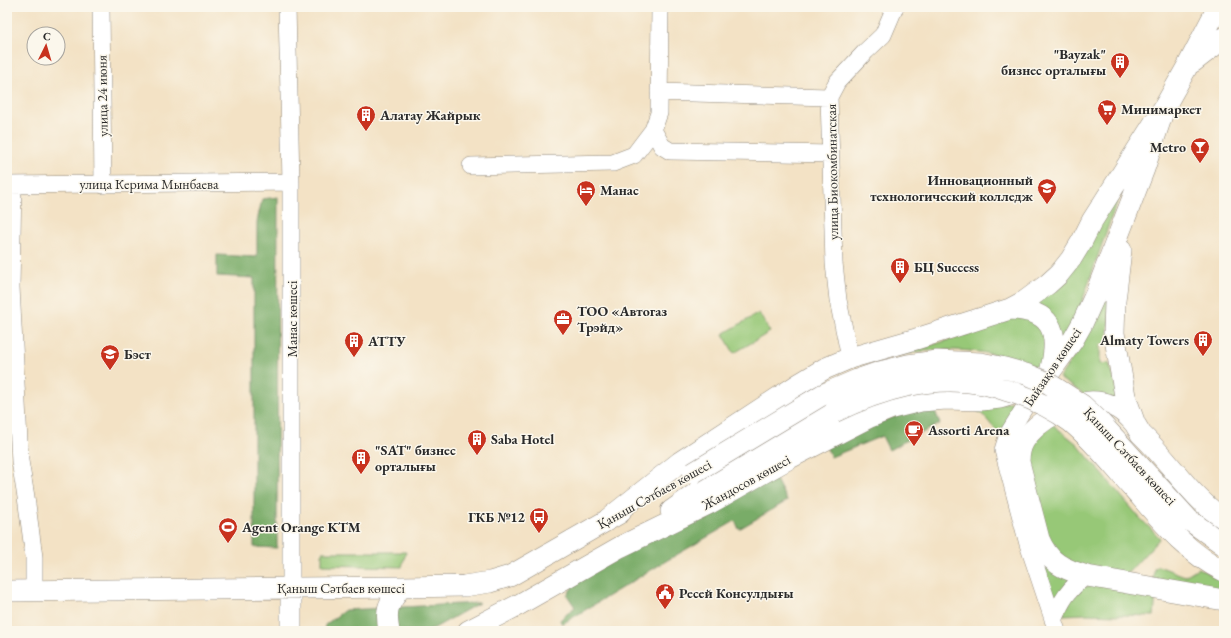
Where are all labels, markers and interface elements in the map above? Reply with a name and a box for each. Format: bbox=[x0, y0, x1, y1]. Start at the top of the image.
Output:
north arrow bbox=[26, 26, 66, 66]
text: С bbox=[42, 29, 52, 43]
place label: "Bayzak" бизнес орталығы bbox=[1001, 45, 1106, 79]
building icon: "Bayzak" бизнес орталығы bbox=[1109, 51, 1131, 79]
street label: улица 24 июня bbox=[92, 55, 112, 137]
supermarket icon: Минимаркет bbox=[1096, 98, 1118, 126]
place label: Минимаркет bbox=[1121, 100, 1202, 118]
building icon: Алатау Жайрык bbox=[355, 104, 377, 132]
street label: улица Биокомбинатская bbox=[822, 104, 842, 240]
place label: Алатау Жайрык bbox=[379, 106, 481, 124]
bar icon: Metro bbox=[1189, 136, 1211, 164]
place label: Metro bbox=[1150, 138, 1186, 156]
place label: Инновационный технологический колледж bbox=[870, 171, 1034, 205]
street label: улица Керима Мынбаева bbox=[79, 175, 219, 193]
school or university icon: Инновационный технологический колледж bbox=[1036, 177, 1058, 205]
hotel icon: Манас bbox=[575, 179, 597, 207]
place label: Манас bbox=[600, 181, 639, 199]
building icon: БЦ Success bbox=[889, 256, 911, 284]
place label: БЦ Success bbox=[914, 258, 979, 276]
street label: Манас көшесі bbox=[283, 280, 301, 357]
place label: ТОО «Автогаз Трэйд» bbox=[577, 302, 667, 336]
office icon: ТОО «Автогаз Трэйд» bbox=[552, 308, 574, 336]
street label: Байзақов көшесі bbox=[1019, 323, 1085, 410]
building icon: Almaty Towers bbox=[1192, 329, 1214, 357]
building icon: АТТУ bbox=[343, 330, 365, 358]
place label: Almaty Towers bbox=[1099, 331, 1189, 349]
place label: АТТУ bbox=[367, 332, 406, 350]
school or university icon: Бэст bbox=[99, 343, 121, 371]
place label: Бэст bbox=[124, 345, 152, 363]
street label: Қаныш Сәтбаев көшесі bbox=[1080, 403, 1181, 509]
cafe icon: Assorti Arena bbox=[903, 419, 925, 447]
place label: Assorti Arena bbox=[927, 421, 1010, 439]
building icon: Saba Hotel bbox=[466, 428, 488, 456]
place label: Saba Hotel bbox=[491, 430, 554, 448]
place label: "SAT" бизнес орталығы bbox=[375, 441, 456, 475]
building icon: "SAT" бизнес орталығы bbox=[350, 447, 372, 475]
street label: Жандосов көшесі bbox=[698, 450, 794, 514]
street label: Қаныш Сәтбаев көшесі bbox=[594, 455, 715, 533]
bus stop icon: ГКБ №12 bbox=[528, 506, 550, 534]
place label: ГКБ №12 bbox=[468, 508, 526, 526]
sports icon: Agent Orange KTM bbox=[217, 516, 239, 544]
place label: Agent Orange KTM bbox=[241, 518, 361, 536]
street label: Қаныш Сәтбаев көшесі bbox=[277, 579, 406, 597]
public building icon: Ресей Консулдығы bbox=[654, 582, 676, 610]
place label: Ресей Консулдығы bbox=[679, 584, 794, 602]

